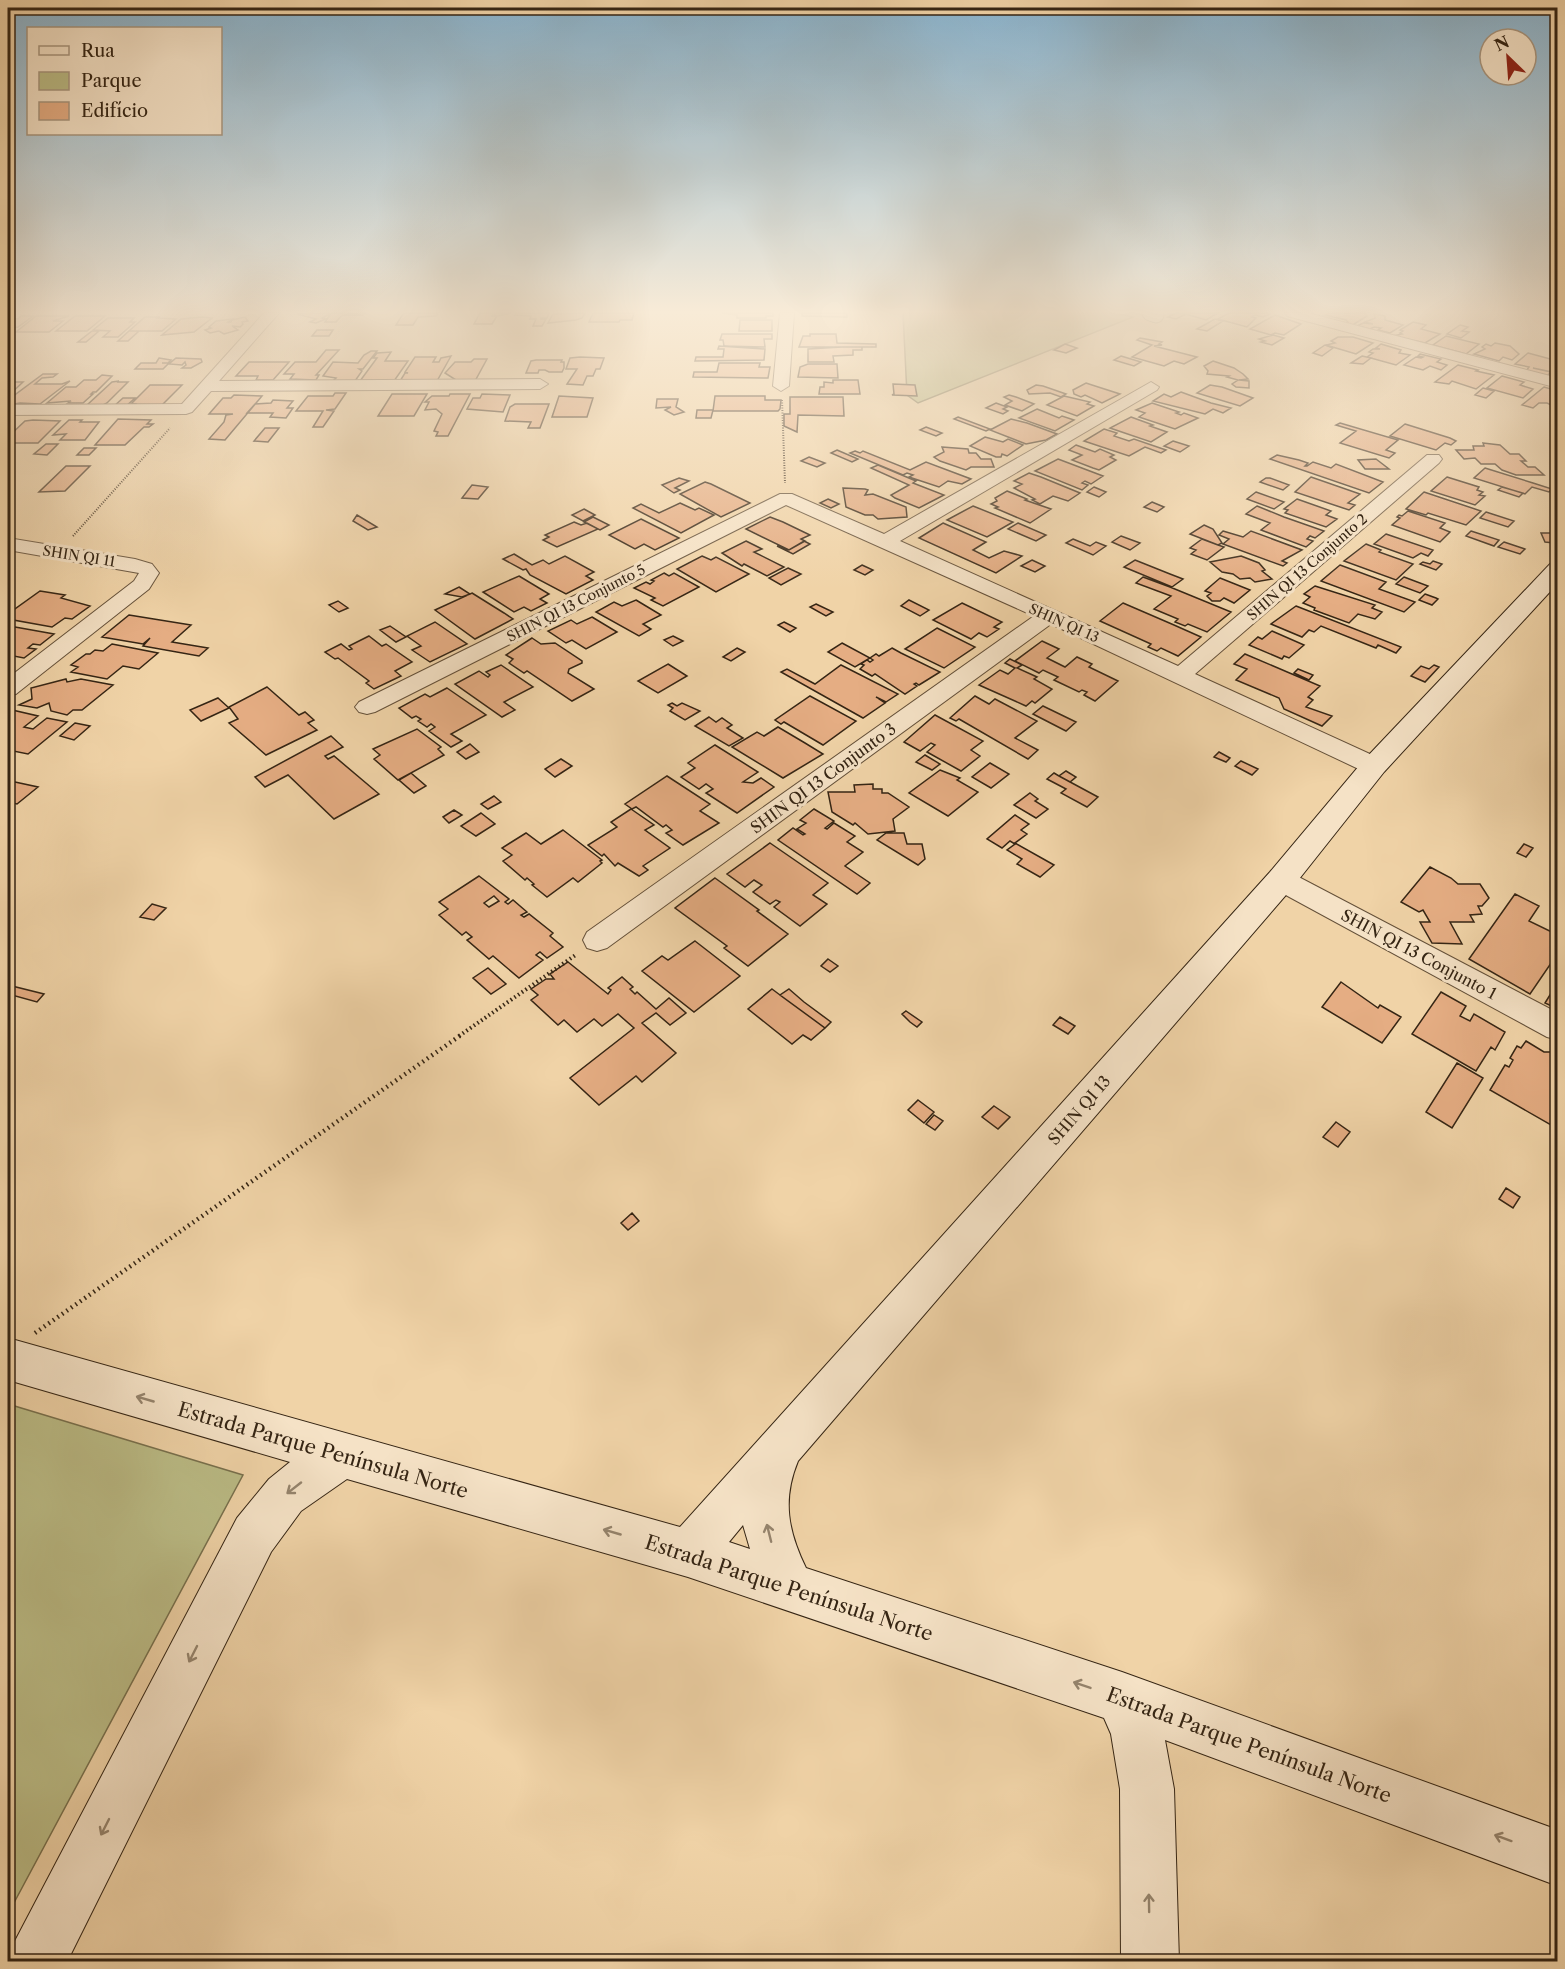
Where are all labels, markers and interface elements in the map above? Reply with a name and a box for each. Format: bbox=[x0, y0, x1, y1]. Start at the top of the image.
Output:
legend bbox=[27, 27, 222, 135]
north arrow bbox=[1478, 27, 1538, 87]
text: N bbox=[1491, 31, 1512, 55]
text: Rua bbox=[81, 40, 115, 62]
text: Parque bbox=[81, 70, 142, 92]
text: Edifício bbox=[81, 100, 148, 122]
street label: SHIN QI 13 Conjunto 2 bbox=[1243, 510, 1371, 624]
street label: SHIN QI 11 bbox=[41, 541, 117, 571]
street label: SHIN QI 13 Conjunto 5 bbox=[504, 560, 648, 646]
street label: SHIN QI 13 bbox=[1026, 600, 1102, 646]
street label: SHIN QI 13 Conjunto 3 bbox=[746, 718, 900, 838]
street label: SHIN QI 13 Conjunto 1 bbox=[1338, 905, 1500, 1004]
street label: SHIN QI 13 bbox=[1043, 1071, 1115, 1149]
one-way arrow bbox=[136, 1393, 155, 1404]
street label: Estrada Parque Península Norte bbox=[175, 1397, 471, 1503]
one-way arrow bbox=[286, 1481, 302, 1494]
one-way arrow bbox=[762, 1524, 774, 1543]
one-way arrow bbox=[603, 1526, 622, 1537]
street label: Estrada Parque Península Norte bbox=[642, 1530, 936, 1646]
one-way arrow bbox=[187, 1644, 199, 1662]
one-way arrow bbox=[1073, 1679, 1092, 1690]
street label: Estrada Parque Península Norte bbox=[1103, 1682, 1395, 1808]
one-way arrow bbox=[98, 1818, 110, 1836]
one-way arrow bbox=[1494, 1831, 1512, 1842]
one-way arrow bbox=[1143, 1894, 1155, 1914]

